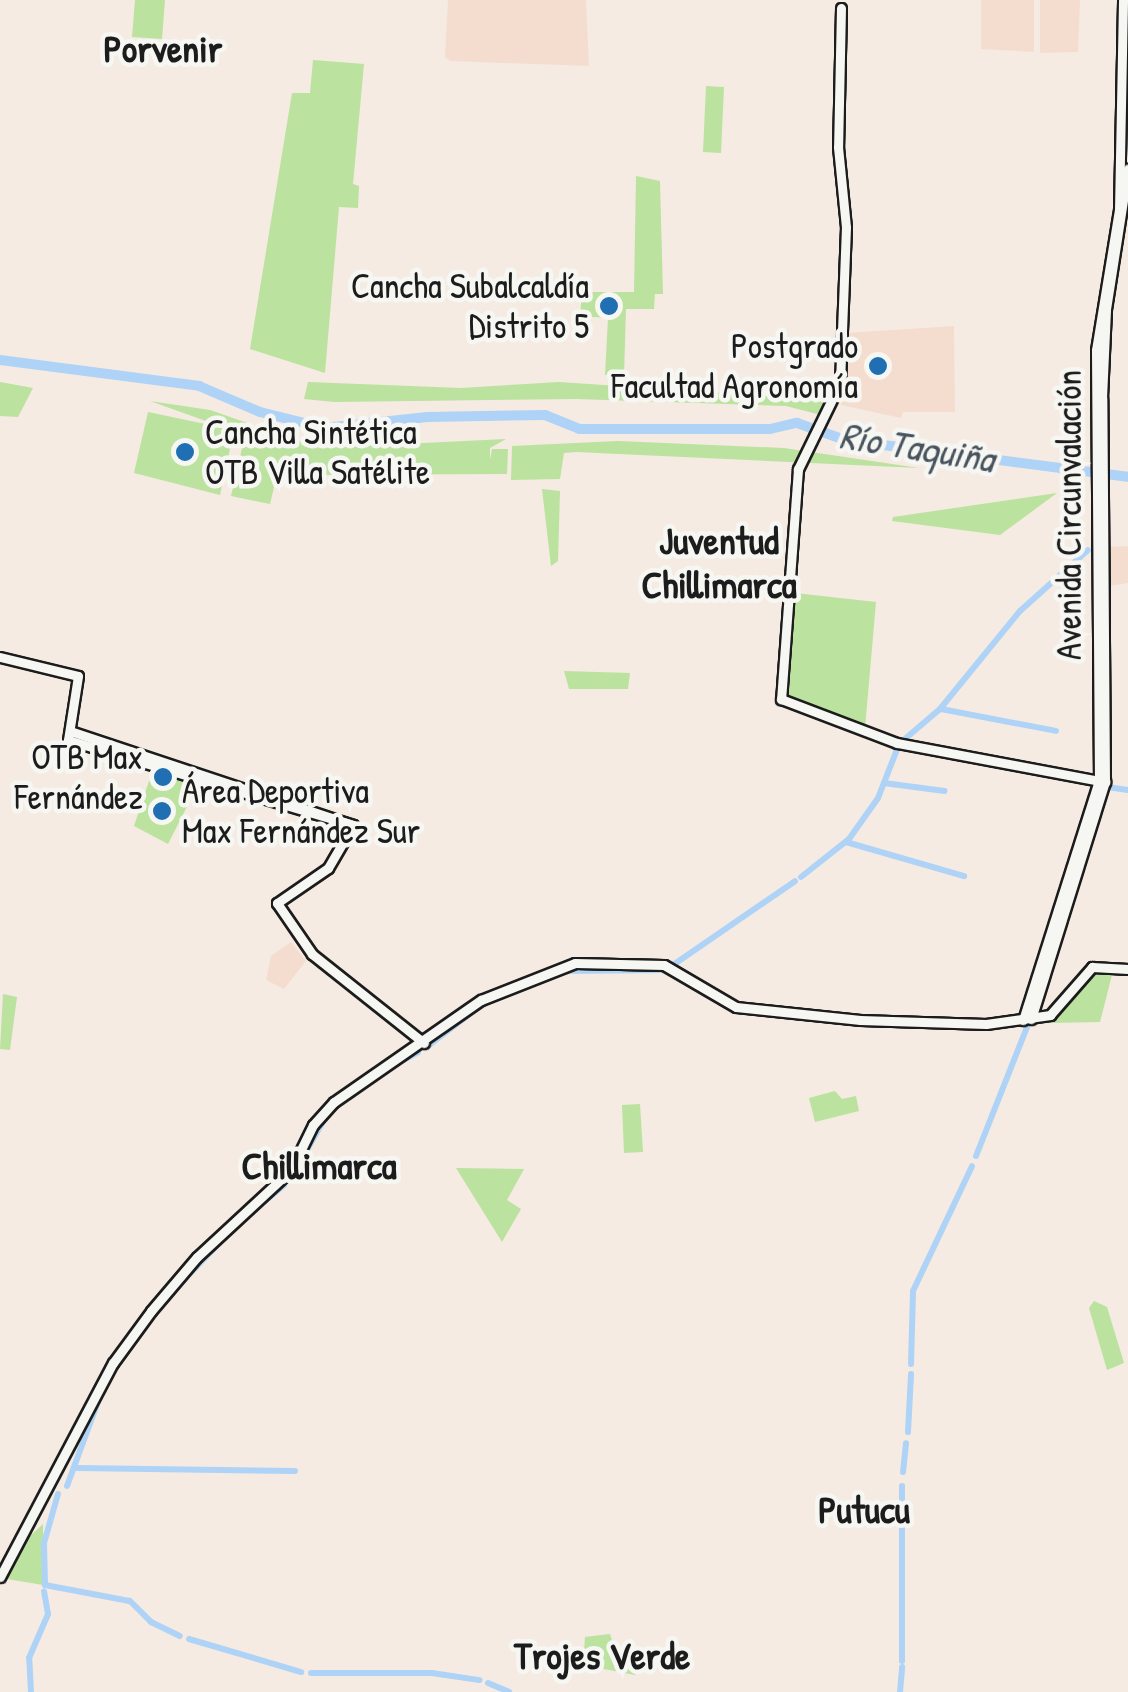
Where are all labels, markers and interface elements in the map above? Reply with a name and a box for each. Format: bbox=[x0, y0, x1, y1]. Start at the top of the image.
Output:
district label: Porvenir bbox=[104, 26, 222, 72]
place label: Cancha Subalcaldía Distrito 5 bbox=[351, 265, 589, 347]
marker: Cancha Subalcaldía Distrito 5 bbox=[598, 295, 620, 317]
place label: Postgrado Facultad Agronomía bbox=[611, 325, 858, 407]
marker: Postgrado Facultad Agronomía bbox=[867, 355, 889, 377]
street label: Avenida Circunvalación bbox=[1048, 370, 1090, 660]
place label: Cancha Sintética OTB Villa Satélite bbox=[205, 411, 430, 493]
water label: Río Taquiña bbox=[836, 412, 998, 482]
marker: Cancha Sintética OTB Villa Satélite bbox=[174, 441, 196, 463]
district label: Juventud Chillimarca bbox=[641, 518, 797, 608]
place label: OTB Max Fernández bbox=[15, 736, 143, 818]
marker: OTB Max Fernández bbox=[152, 766, 174, 788]
place label: Área Deportiva Max Fernández Sur bbox=[182, 770, 420, 852]
marker: Área Deportiva Max Fernández Sur bbox=[151, 800, 173, 822]
district label: Chillimarca bbox=[241, 1143, 397, 1189]
district label: Putucu bbox=[818, 1487, 910, 1533]
district label: Trojes Verde bbox=[514, 1633, 690, 1679]

